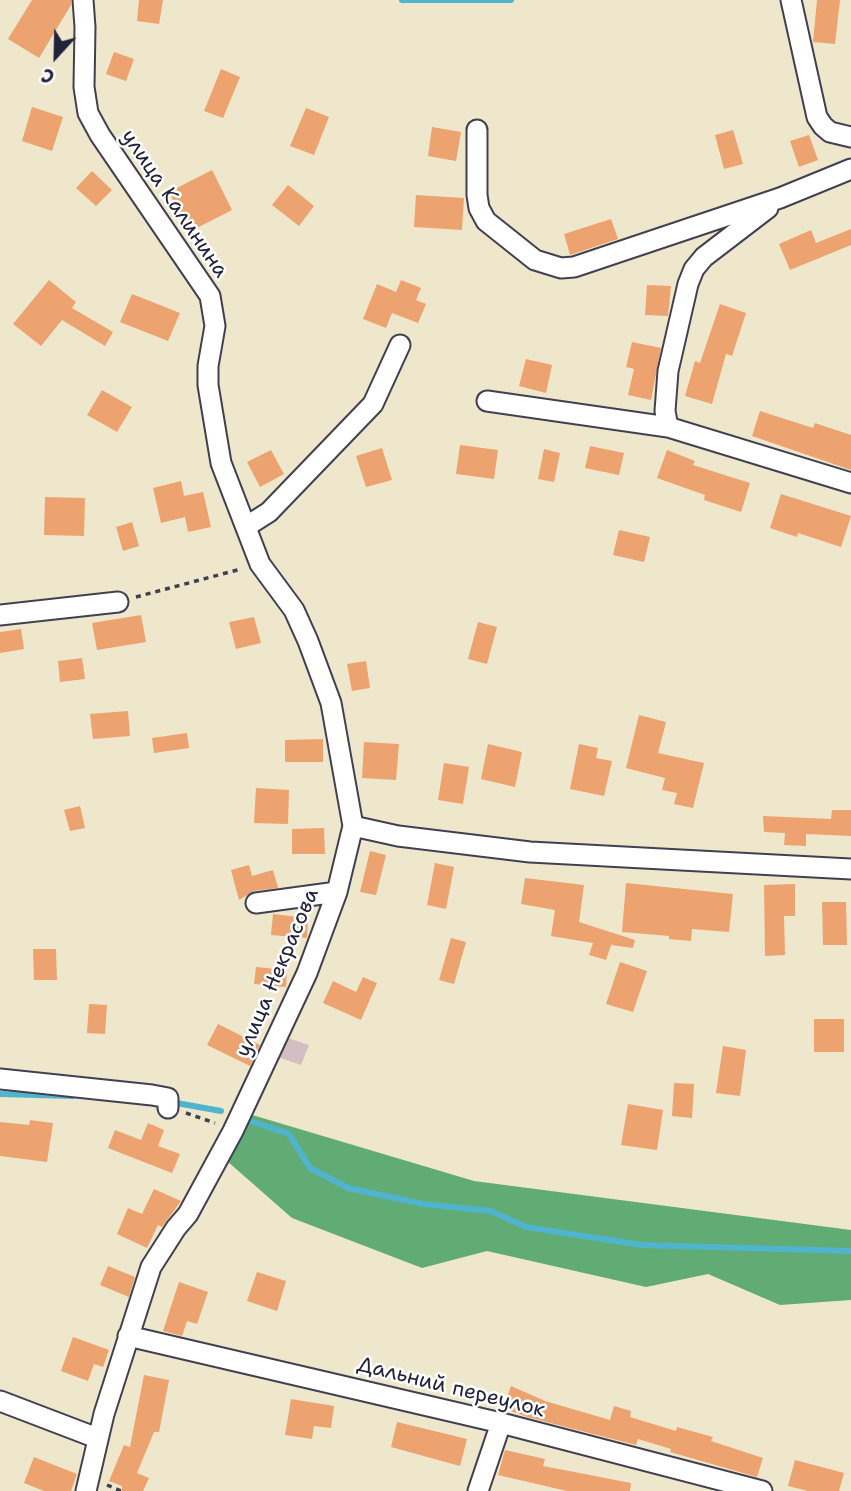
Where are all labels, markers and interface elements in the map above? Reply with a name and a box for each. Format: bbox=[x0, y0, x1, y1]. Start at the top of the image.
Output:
north arrow bbox=[21, 21, 91, 91]
text: С bbox=[38, 62, 58, 90]
street label: улица Калинина bbox=[115, 125, 233, 283]
street label: улица Некрасова bbox=[231, 885, 325, 1061]
street label: Дальний переулок bbox=[355, 1352, 547, 1424]

